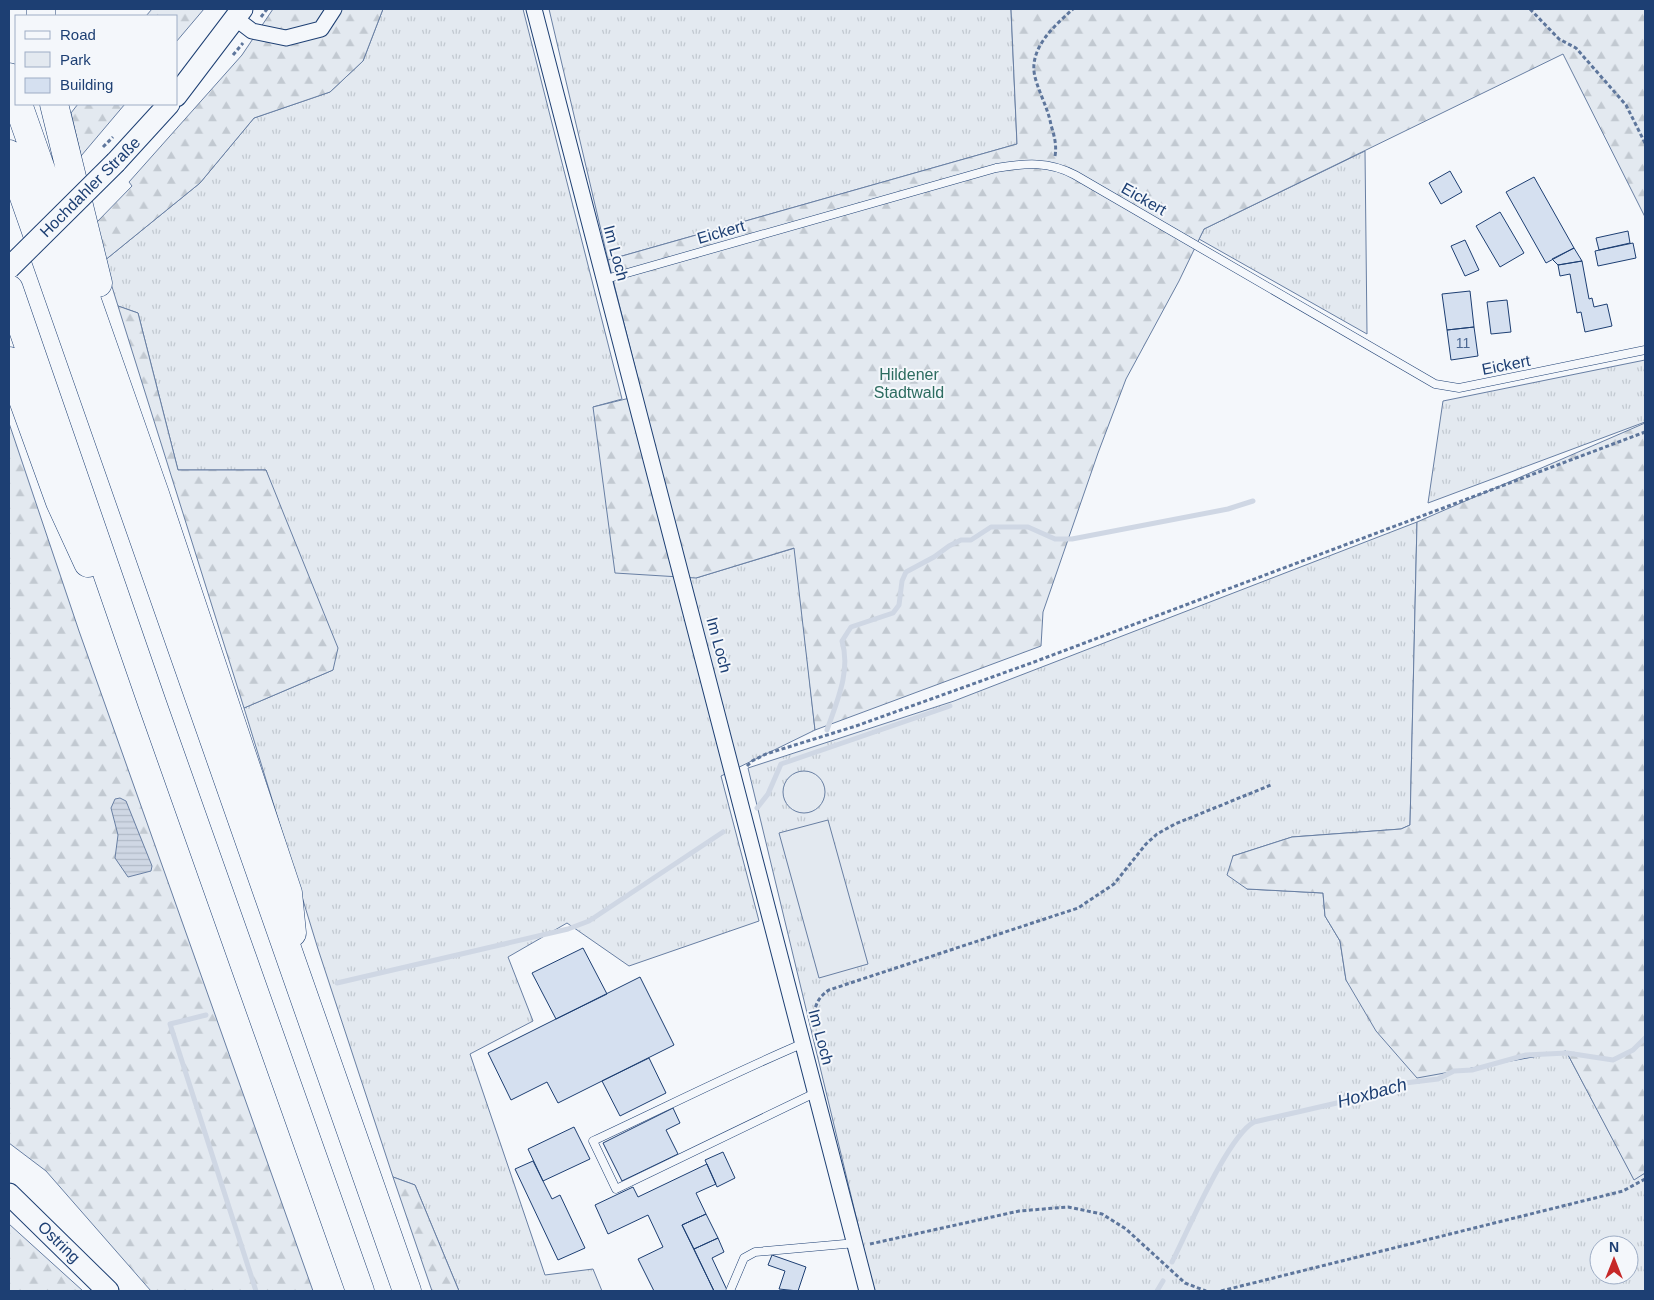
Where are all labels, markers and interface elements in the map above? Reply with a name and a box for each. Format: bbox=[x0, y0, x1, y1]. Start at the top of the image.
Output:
legend bbox=[15, 15, 178, 105]
text: Road bbox=[60, 26, 96, 43]
text: Park bbox=[60, 51, 91, 68]
text: Building bbox=[60, 76, 113, 93]
street label: Hochdahler Straße bbox=[37, 133, 144, 240]
street label: Eickert bbox=[1119, 179, 1170, 219]
street label: Eickert bbox=[695, 217, 747, 247]
street label: Im Loch bbox=[600, 223, 632, 283]
house number: 11 bbox=[1456, 335, 1470, 351]
street label: Eickert bbox=[1480, 352, 1532, 378]
park label: Hildener Stadtwald bbox=[874, 366, 944, 401]
street label: Im Loch bbox=[703, 615, 735, 675]
street label: Im Loch bbox=[805, 1007, 837, 1067]
water label: Hoxbach bbox=[1335, 1074, 1409, 1112]
street label: Ostring bbox=[35, 1218, 83, 1266]
north arrow bbox=[1589, 1235, 1639, 1285]
text: N bbox=[1609, 1239, 1619, 1255]

